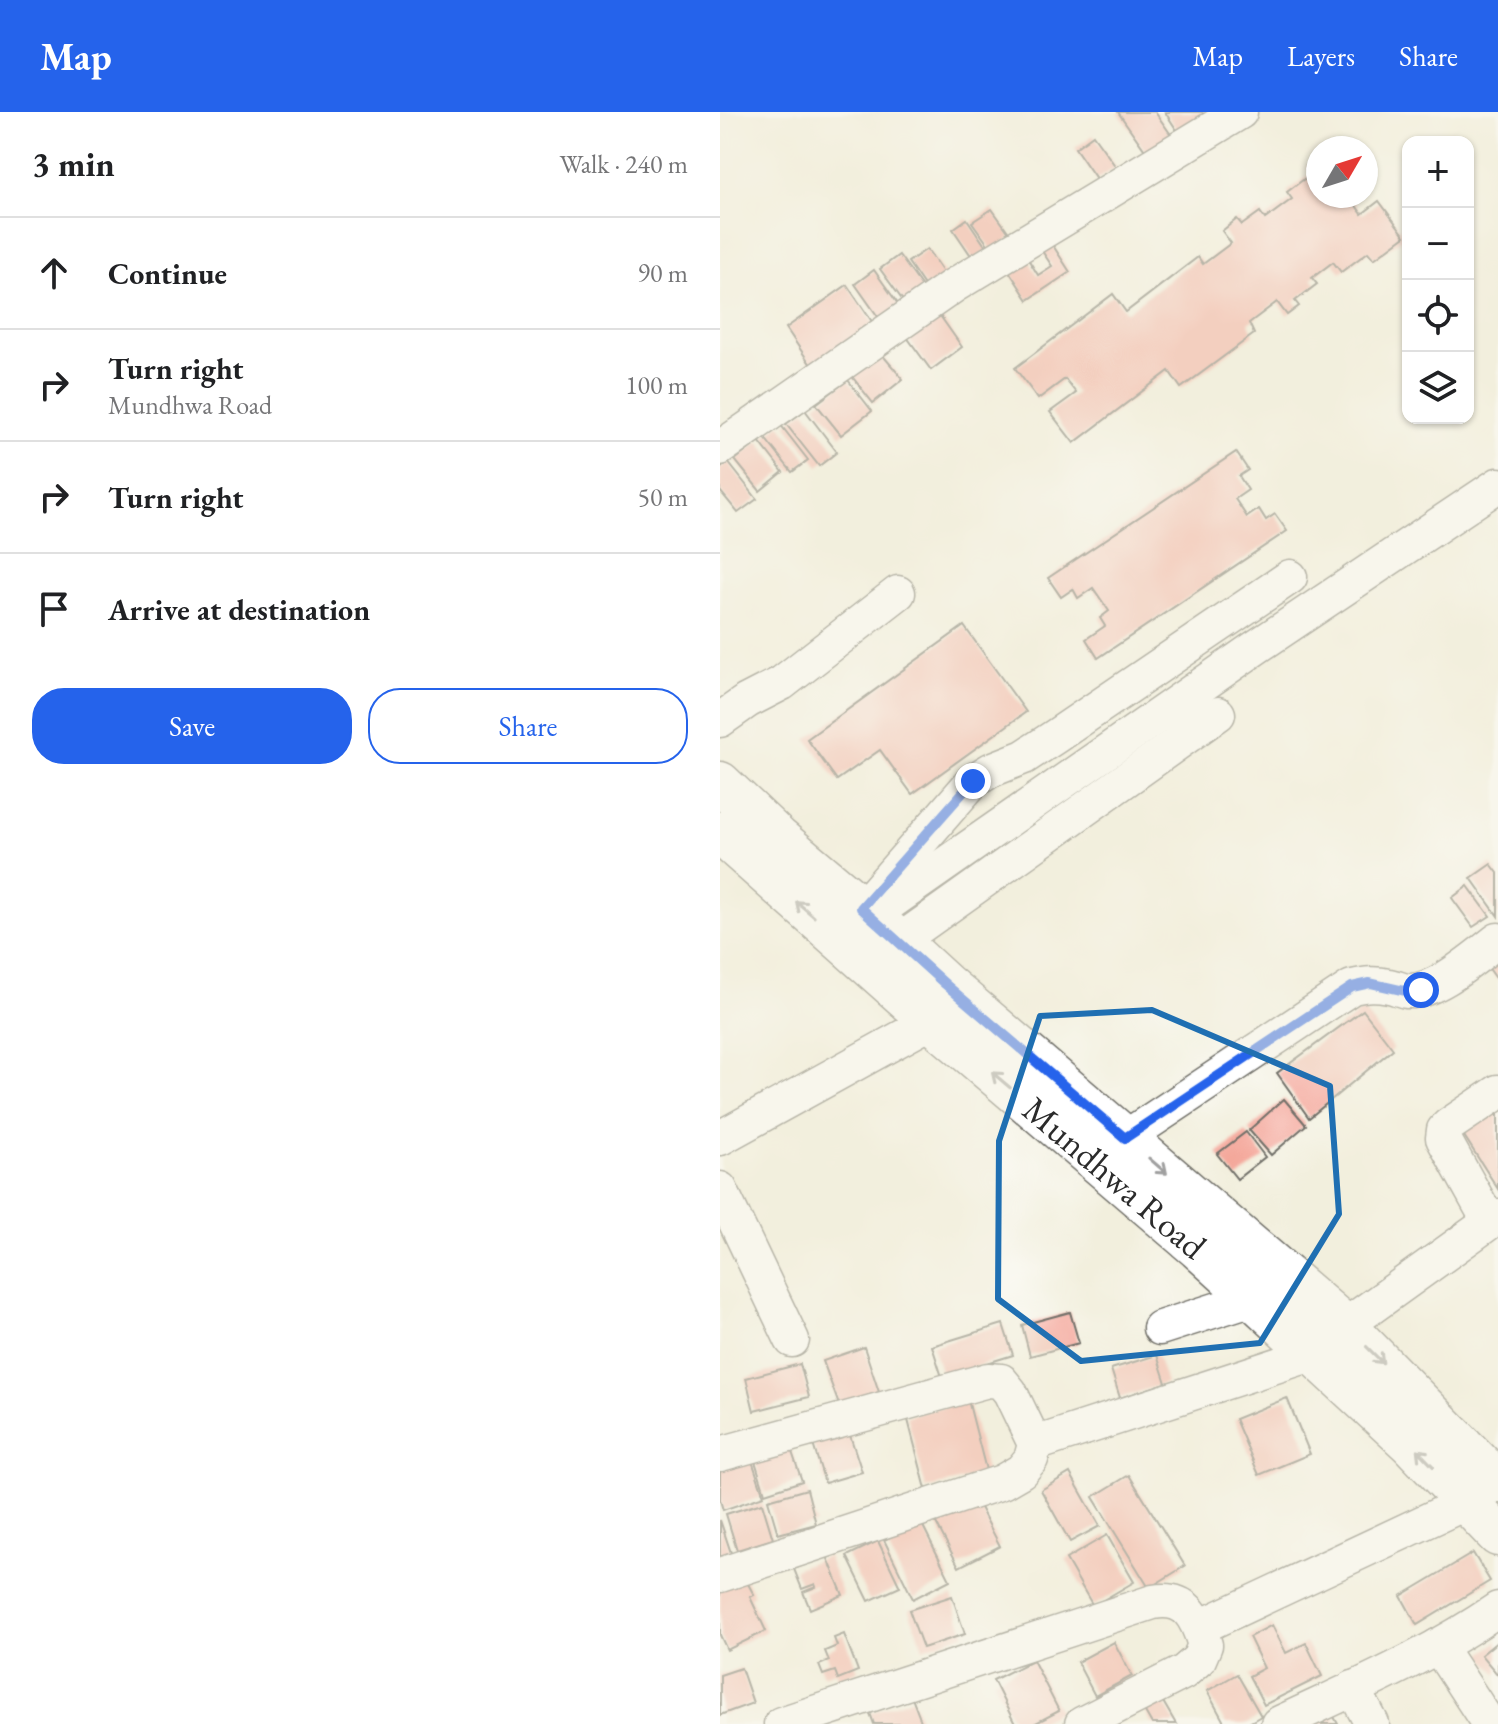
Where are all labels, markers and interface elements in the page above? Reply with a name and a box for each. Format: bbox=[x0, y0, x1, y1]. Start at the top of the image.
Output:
text: Map bbox=[40, 32, 112, 81]
text: Map bbox=[1193, 38, 1243, 74]
text: Layers bbox=[1287, 38, 1355, 74]
text: Share bbox=[1399, 38, 1458, 74]
north arrow bbox=[1306, 136, 1378, 208]
map controls bbox=[1402, 136, 1474, 424]
button: + bbox=[1402, 136, 1474, 208]
text: 3 min bbox=[32, 142, 115, 186]
text: Walk · 240 m bbox=[560, 147, 688, 181]
button: − bbox=[1402, 208, 1474, 280]
icon: ahead bbox=[32, 251, 76, 295]
text: Continue bbox=[108, 254, 227, 293]
text: 90 m bbox=[638, 256, 688, 290]
button: locate bbox=[1402, 280, 1474, 352]
text: Turn right bbox=[108, 349, 244, 388]
button: layers bbox=[1402, 352, 1474, 424]
icon: right bbox=[32, 363, 76, 407]
text: 100 m bbox=[625, 368, 688, 402]
text: Mundhwa Road bbox=[108, 388, 272, 422]
icon: right bbox=[32, 475, 76, 519]
text: Turn right bbox=[108, 478, 244, 517]
text: 50 m bbox=[638, 480, 688, 514]
icon: arrive bbox=[32, 587, 76, 631]
text: Arrive at destination bbox=[108, 590, 370, 629]
button: Save bbox=[32, 688, 352, 764]
button: Share bbox=[368, 688, 688, 764]
route end bbox=[955, 763, 991, 799]
one-way arrow bbox=[795, 901, 815, 919]
route start bbox=[1403, 972, 1439, 1008]
one-way arrow bbox=[991, 1071, 1012, 1089]
street label: Mundhwa Road bbox=[1013, 1086, 1217, 1269]
one-way arrow bbox=[1147, 1157, 1167, 1175]
one-way arrow bbox=[1364, 1345, 1384, 1365]
one-way arrow bbox=[1416, 1449, 1435, 1468]

